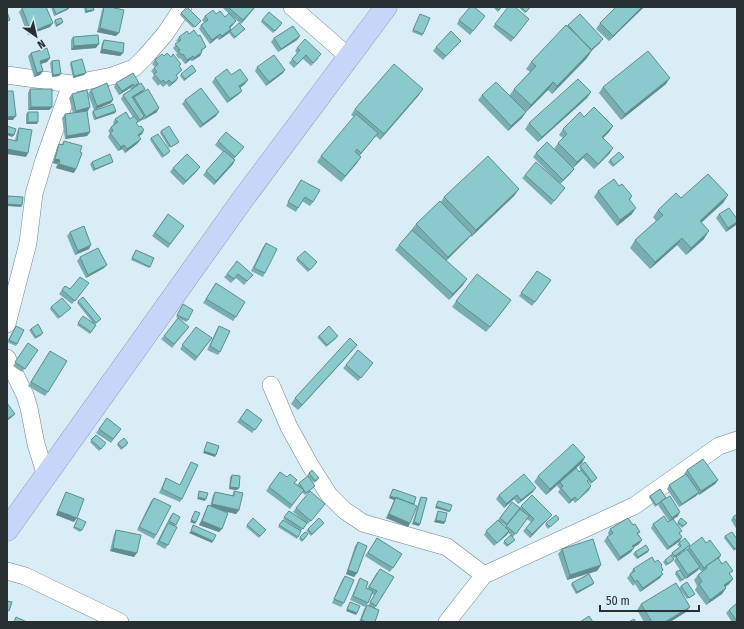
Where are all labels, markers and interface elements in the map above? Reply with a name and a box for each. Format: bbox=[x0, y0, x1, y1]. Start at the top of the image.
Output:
north arrow bbox=[16, 16, 56, 56]
text: N bbox=[35, 37, 48, 51]
scale bar bbox=[600, 587, 699, 613]
text: 50 m bbox=[606, 594, 630, 608]

